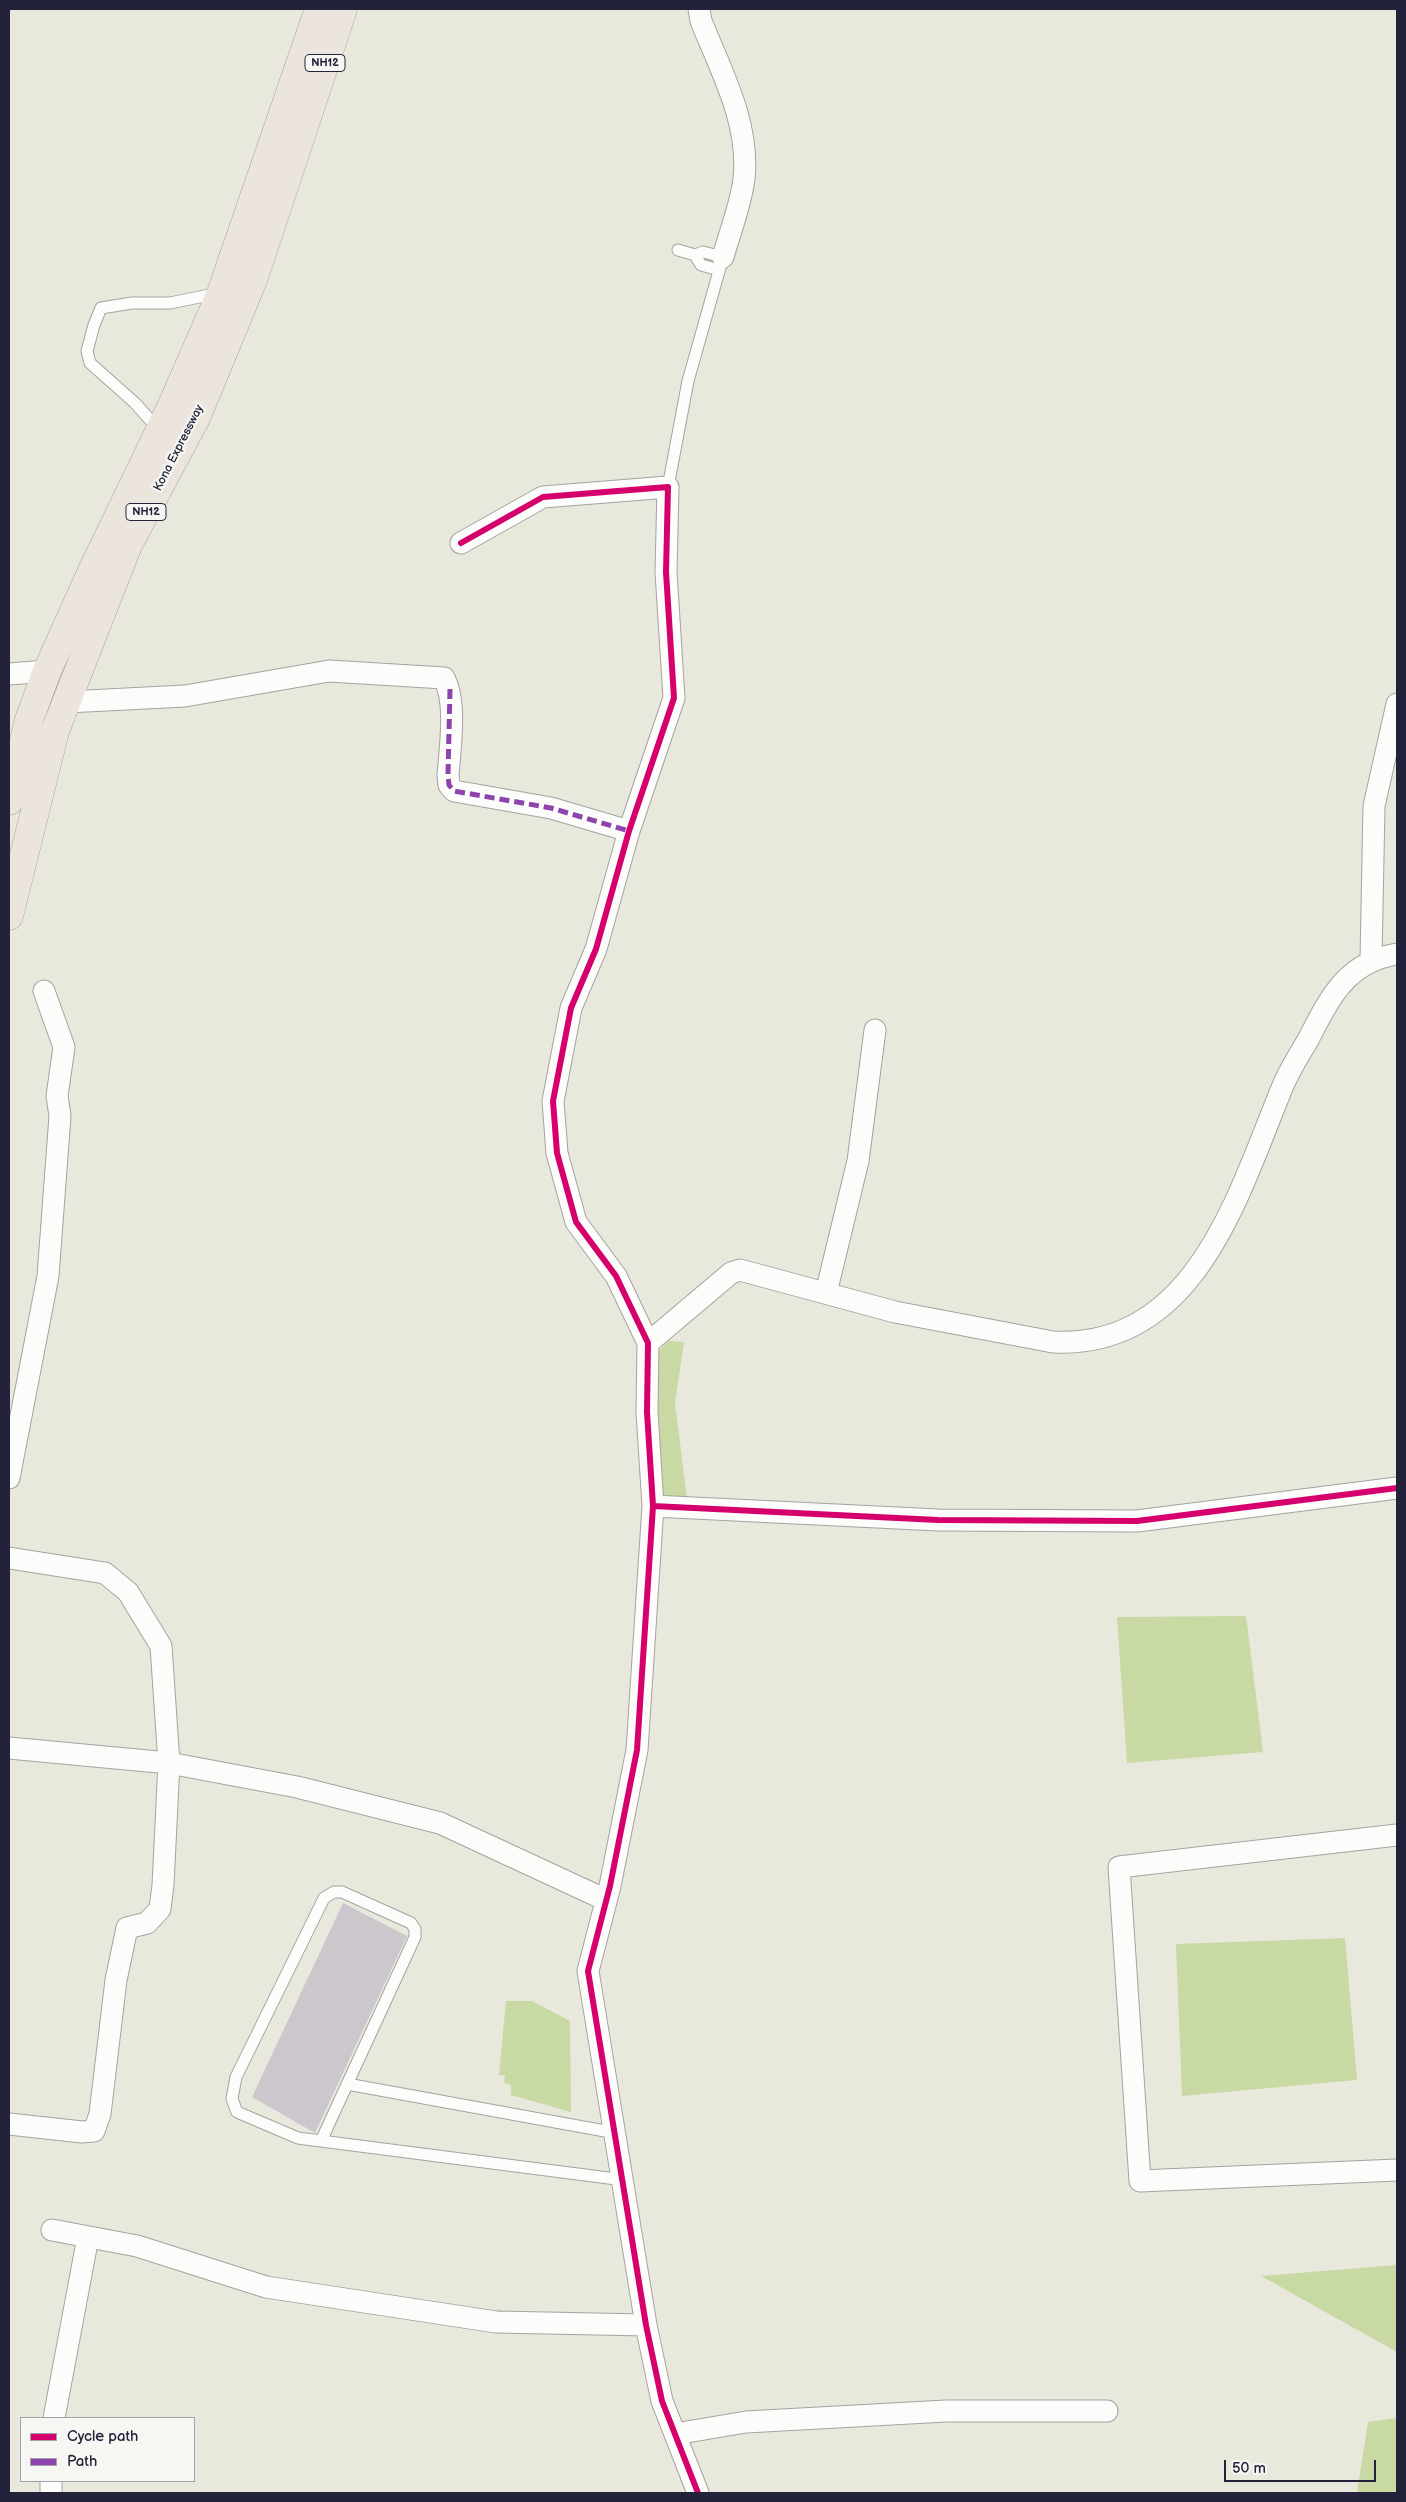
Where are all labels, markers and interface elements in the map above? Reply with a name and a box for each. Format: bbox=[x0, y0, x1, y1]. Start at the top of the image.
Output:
road number: NH12 bbox=[305, 54, 345, 72]
street label: Kona Expressway bbox=[151, 402, 207, 494]
road number: NH12 bbox=[126, 504, 166, 520]
legend bbox=[20, 2417, 195, 2482]
text: Cycle path bbox=[67, 2427, 138, 2446]
scale bar bbox=[1226, 2450, 1378, 2482]
text: Path bbox=[67, 2452, 97, 2471]
text: 50 m bbox=[1232, 2459, 1266, 2478]

